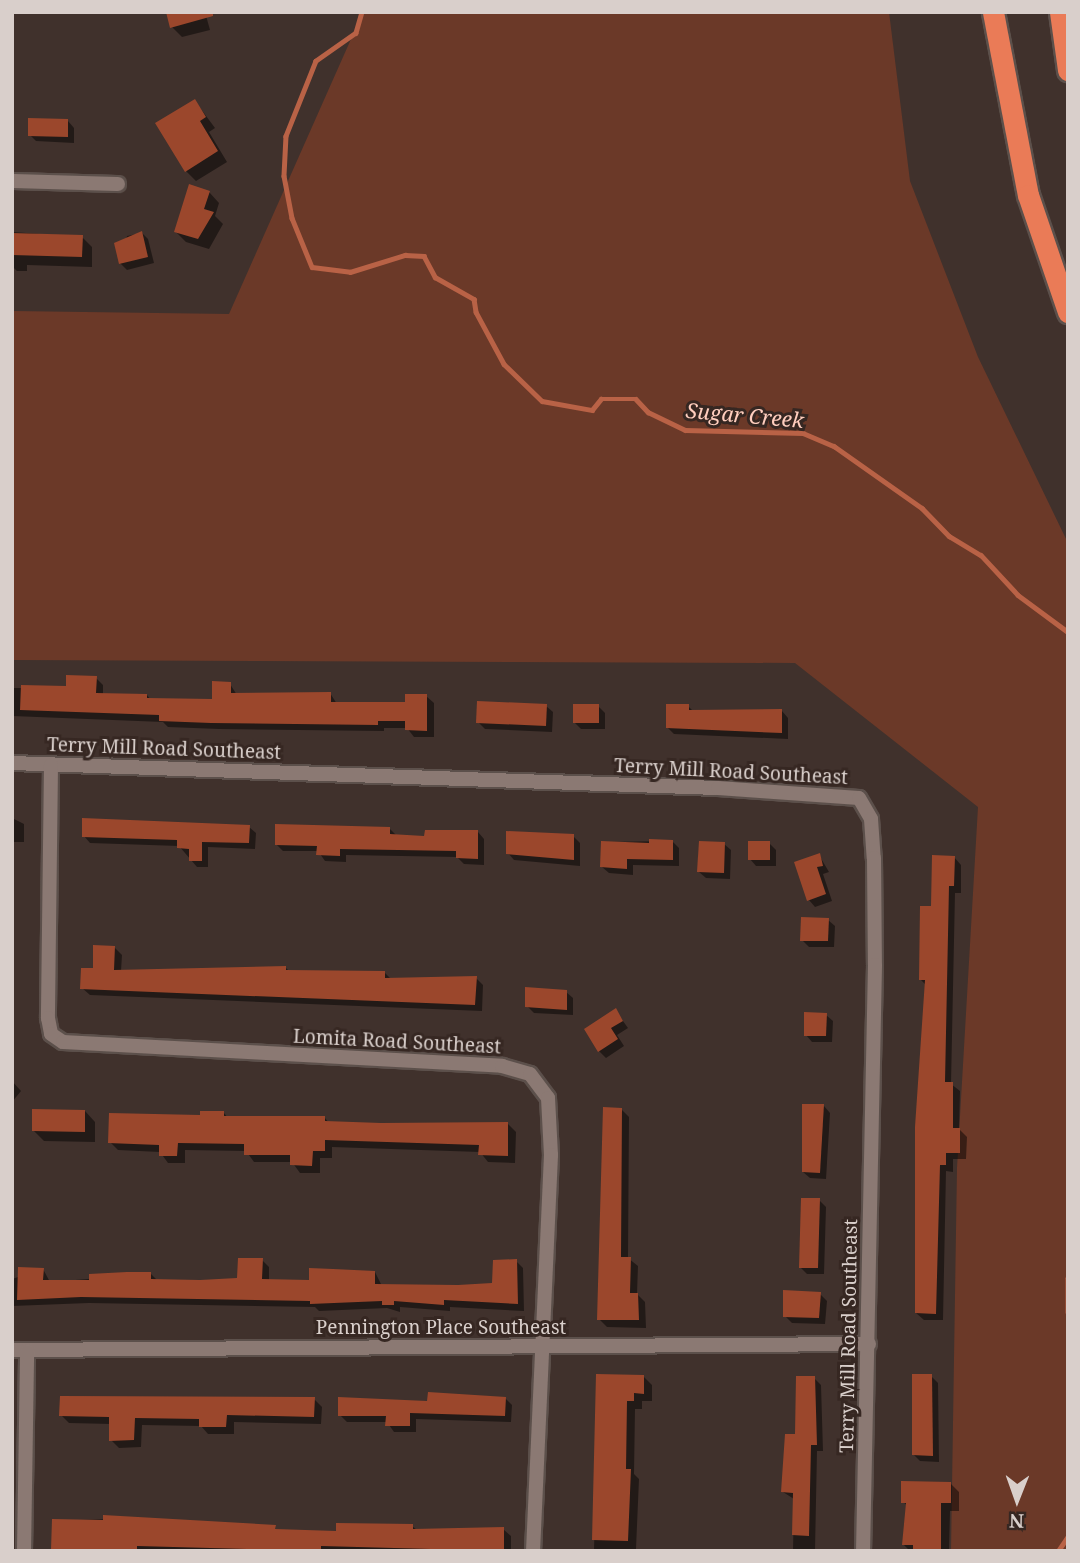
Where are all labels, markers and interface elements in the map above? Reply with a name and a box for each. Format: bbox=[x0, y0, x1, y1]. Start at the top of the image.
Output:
water label: Sugar Creek bbox=[685, 397, 805, 433]
street label: Terry Mill Road Southeast bbox=[47, 734, 281, 764]
street label: Terry Mill Road Southeast bbox=[614, 754, 848, 790]
street label: Lomita Road Southeast bbox=[292, 1025, 502, 1059]
street label: Terry Mill Road Southeast bbox=[836, 1219, 862, 1453]
street label: Pennington Place Southeast bbox=[316, 1317, 566, 1339]
north arrow bbox=[982, 1465, 1052, 1535]
text: N bbox=[1009, 1508, 1024, 1534]

